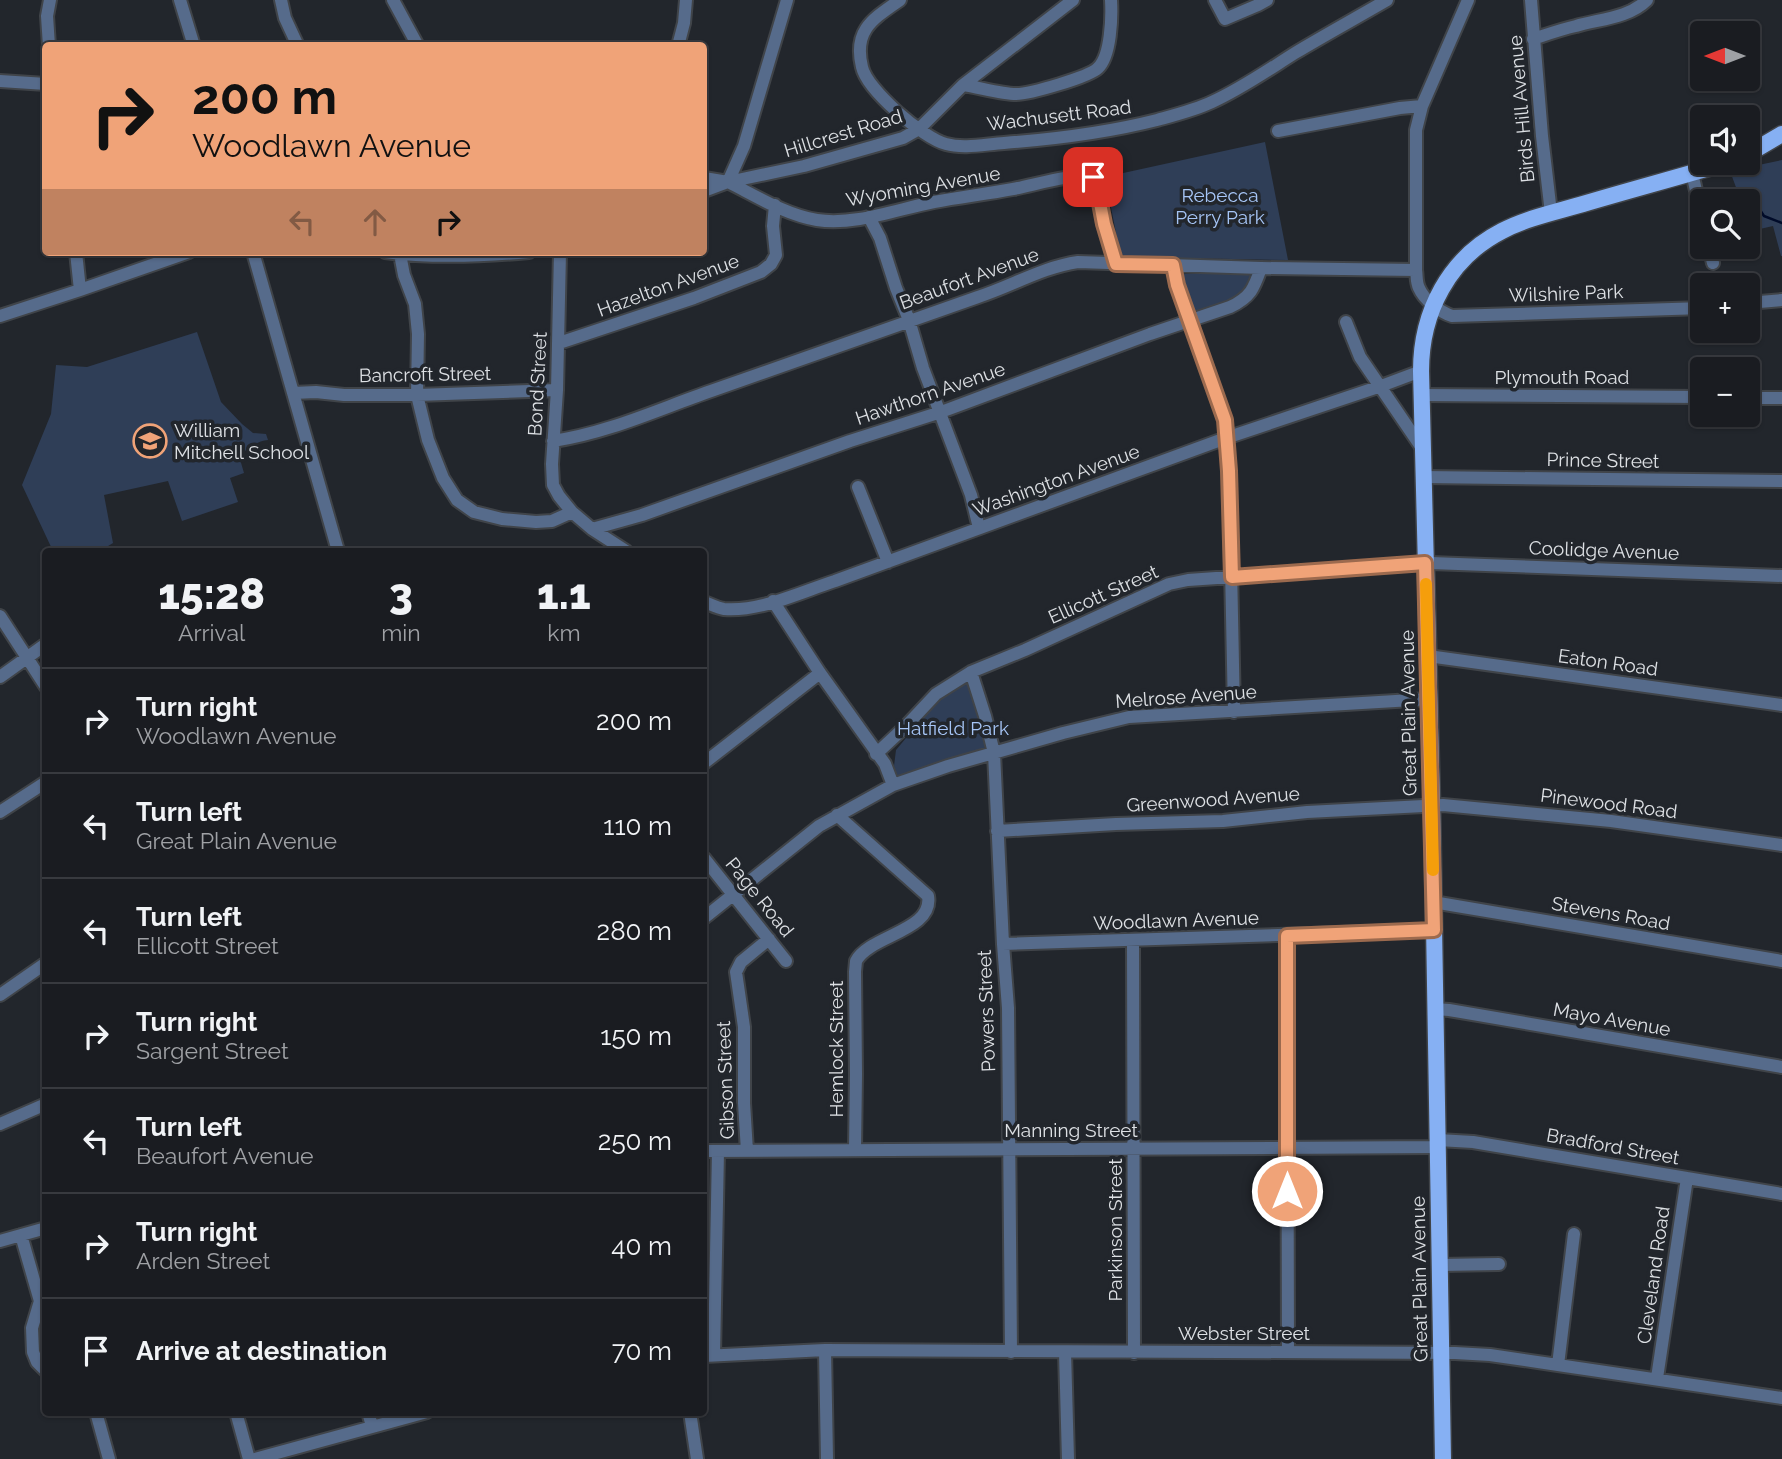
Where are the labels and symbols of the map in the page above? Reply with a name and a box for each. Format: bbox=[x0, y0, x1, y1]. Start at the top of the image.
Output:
north arrow bbox=[1690, 21, 1760, 91]
street label: Birds Hill Avenue bbox=[1504, 34, 1538, 184]
street label: Wachusett Road bbox=[985, 95, 1133, 135]
street label: Hillcrest Road bbox=[781, 105, 905, 161]
pin bbox=[1063, 147, 1123, 207]
street label: Wyoming Avenue bbox=[844, 162, 1002, 210]
park label: Rebecca Perry Park bbox=[1175, 184, 1265, 228]
street label: Beaufort Avenue bbox=[896, 243, 1042, 313]
street label: Hazelton Avenue bbox=[594, 249, 742, 321]
street label: Wilshire Park bbox=[1508, 280, 1624, 306]
street label: Bond Street bbox=[523, 331, 551, 437]
street label: Hawthorn Avenue bbox=[852, 357, 1008, 429]
street label: Bancroft Street bbox=[359, 362, 492, 386]
street label: Plymouth Road bbox=[1495, 366, 1629, 388]
place label: William Mitchell School bbox=[174, 419, 310, 463]
school or university icon: William Mitchell School bbox=[131, 422, 169, 460]
street label: Washington Avenue bbox=[970, 440, 1142, 520]
street label: Prince Street bbox=[1546, 448, 1660, 472]
street label: Coolidge Avenue bbox=[1528, 536, 1680, 564]
street label: Ellicott Street bbox=[1045, 560, 1162, 628]
street label: Great Plain Avenue bbox=[1396, 630, 1420, 796]
street label: Eaton Road bbox=[1557, 644, 1659, 680]
street label: Melrose Avenue bbox=[1115, 680, 1257, 712]
park label: Hatfield Park bbox=[897, 717, 1009, 739]
street label: Greenwood Avenue bbox=[1126, 782, 1300, 816]
street label: Pinewood Road bbox=[1539, 784, 1679, 822]
street label: Page Road bbox=[721, 853, 799, 941]
street label: Stevens Road bbox=[1550, 892, 1672, 934]
street label: Woodlawn Avenue bbox=[1093, 906, 1259, 934]
street label: Powers Street bbox=[973, 949, 999, 1072]
street label: Hemlock Street bbox=[825, 980, 847, 1117]
street label: Mayo Avenue bbox=[1552, 998, 1672, 1040]
street label: Gibson Street bbox=[712, 1020, 738, 1140]
street label: Manning Street bbox=[1004, 1119, 1138, 1141]
street label: Bradford Street bbox=[1545, 1123, 1682, 1169]
position arrow bbox=[1250, 1154, 1324, 1228]
street label: Parkinson Street bbox=[1104, 1158, 1126, 1302]
street label: Great Plain Avenue bbox=[1407, 1196, 1431, 1362]
street label: Cleveland Road bbox=[1632, 1205, 1674, 1345]
street label: Webster Street bbox=[1178, 1322, 1311, 1344]

